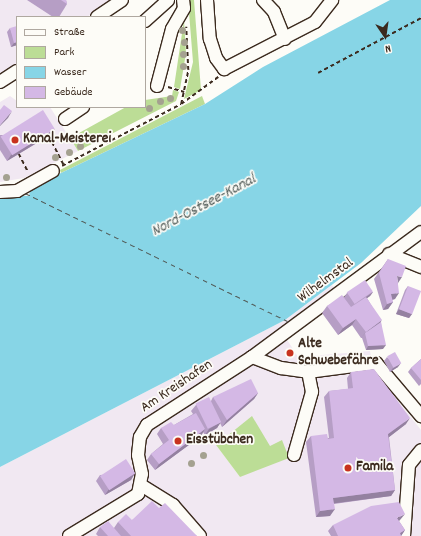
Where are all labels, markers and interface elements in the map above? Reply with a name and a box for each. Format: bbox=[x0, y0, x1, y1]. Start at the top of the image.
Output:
legend bbox=[16, 16, 146, 108]
north arrow bbox=[365, 16, 405, 56]
text: Straße bbox=[54, 24, 85, 41]
text: N bbox=[383, 39, 392, 56]
text: Park bbox=[54, 44, 74, 61]
text: Wasser bbox=[54, 64, 86, 81]
text: Gebäude bbox=[54, 84, 93, 101]
place label: Kanal-Meisterei bbox=[23, 131, 111, 149]
marker: Kanal-Meisterei bbox=[10, 135, 20, 145]
water label: Nord-Ostsee-Kanal bbox=[148, 170, 260, 242]
street label: Wilhelmstal bbox=[295, 255, 357, 307]
place label: Alte Schwebefähre bbox=[298, 335, 379, 370]
marker: Alte Schwebefähre bbox=[285, 348, 295, 358]
street label: Am Kreishafen bbox=[138, 356, 216, 418]
place label: Eisstübchen bbox=[186, 432, 253, 450]
marker: Eisstübchen bbox=[173, 436, 183, 446]
place label: Famila bbox=[356, 459, 393, 477]
marker: Famila bbox=[343, 463, 353, 473]

